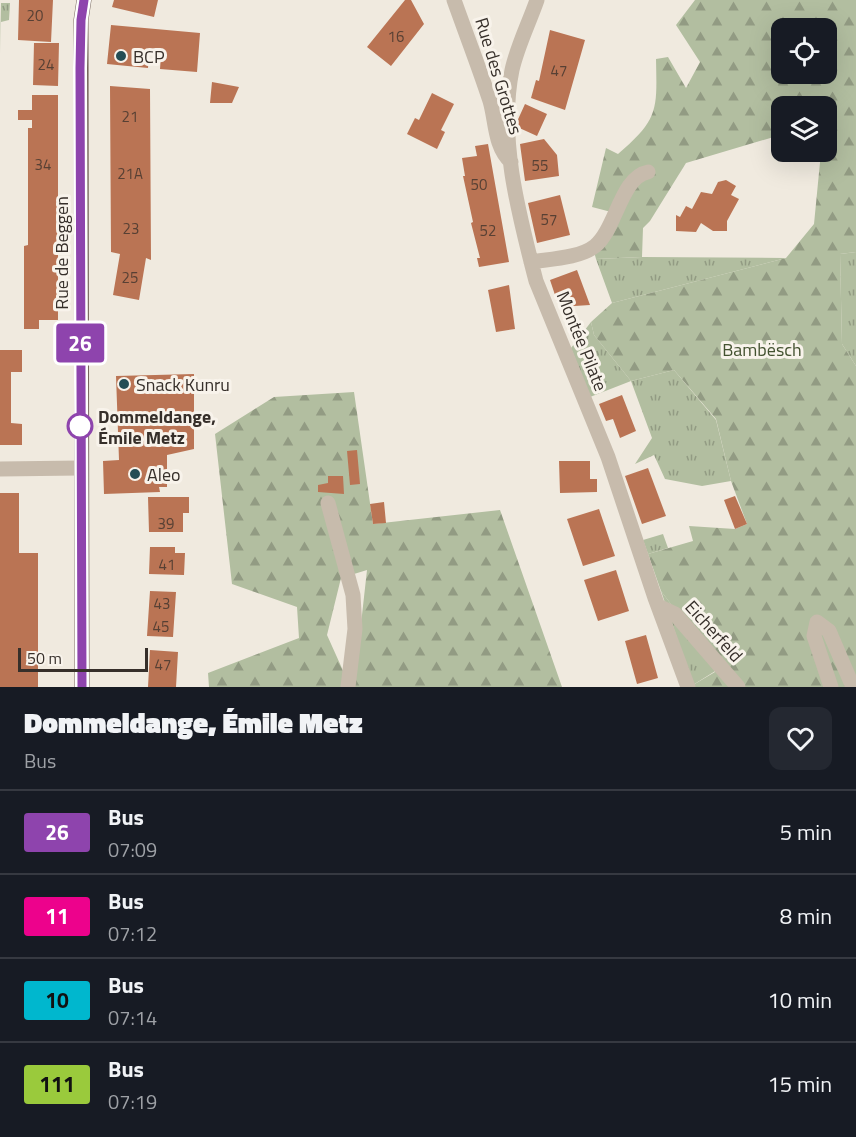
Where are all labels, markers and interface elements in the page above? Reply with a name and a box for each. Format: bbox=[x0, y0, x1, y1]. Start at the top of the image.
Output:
house number: 20 bbox=[27, 4, 43, 27]
street label: Rue des Grottes bbox=[468, 14, 530, 138]
map controls bbox=[771, 18, 837, 162]
button: locate bbox=[771, 18, 837, 84]
house number: 16 bbox=[388, 25, 404, 48]
place label: BCP bbox=[133, 43, 165, 70]
marker: BCP bbox=[114, 49, 128, 63]
house number: 24 bbox=[38, 53, 54, 76]
house number: 47 bbox=[551, 59, 567, 82]
button: layers bbox=[771, 96, 837, 162]
house number: 21 bbox=[122, 105, 138, 128]
house number: 34 bbox=[35, 153, 51, 176]
house number: 55 bbox=[532, 154, 548, 177]
house number: 21A bbox=[117, 162, 143, 185]
house number: 50 bbox=[471, 173, 487, 196]
street label: Rue de Beggen bbox=[48, 196, 75, 310]
house number: 57 bbox=[541, 208, 557, 231]
house number: 23 bbox=[123, 217, 139, 240]
house number: 52 bbox=[480, 219, 496, 242]
house number: 25 bbox=[122, 266, 138, 289]
street label: Montée Pilate bbox=[550, 287, 614, 395]
line badge: 26 bbox=[53, 324, 107, 362]
text: 26 bbox=[68, 327, 92, 359]
park label: Bambësch bbox=[722, 336, 802, 363]
place label: Snack Kunru bbox=[136, 371, 230, 398]
marker: Snack Kunru bbox=[117, 377, 131, 391]
place label: Dommeldange, Émile Metz bbox=[98, 403, 216, 451]
marker: Dommeldange, Émile Metz bbox=[67, 413, 93, 439]
place label: Aleo bbox=[147, 461, 180, 488]
marker: Aleo bbox=[128, 467, 142, 481]
house number: 39 bbox=[158, 512, 174, 535]
house number: 41 bbox=[159, 553, 175, 576]
house number: 43 bbox=[154, 592, 170, 615]
street label: Eicherfeld bbox=[679, 594, 749, 668]
house number: 45 bbox=[153, 615, 169, 638]
scale bar bbox=[18, 645, 148, 672]
text: 50 m bbox=[27, 646, 62, 670]
house number: 47 bbox=[155, 653, 171, 676]
text: Dommeldange, Émile Metz bbox=[24, 701, 363, 744]
button: heart bbox=[769, 707, 832, 770]
text: Bus bbox=[24, 745, 56, 776]
text: Bus bbox=[108, 800, 144, 834]
text: 5 min bbox=[780, 815, 832, 849]
text: 26 bbox=[45, 816, 69, 848]
text: 07:09 bbox=[108, 834, 157, 865]
text: Bus bbox=[108, 884, 144, 918]
text: 8 min bbox=[780, 899, 832, 933]
text: 11 bbox=[45, 900, 69, 932]
text: 07:12 bbox=[108, 918, 157, 949]
text: Bus bbox=[108, 968, 144, 1002]
text: 10 min bbox=[767, 983, 832, 1017]
text: 10 bbox=[45, 984, 69, 1016]
text: 07:14 bbox=[108, 1002, 157, 1033]
text: Bus bbox=[108, 1052, 144, 1086]
text: 15 min bbox=[767, 1067, 832, 1101]
text: 111 bbox=[39, 1068, 75, 1100]
text: 07:19 bbox=[108, 1086, 157, 1117]

